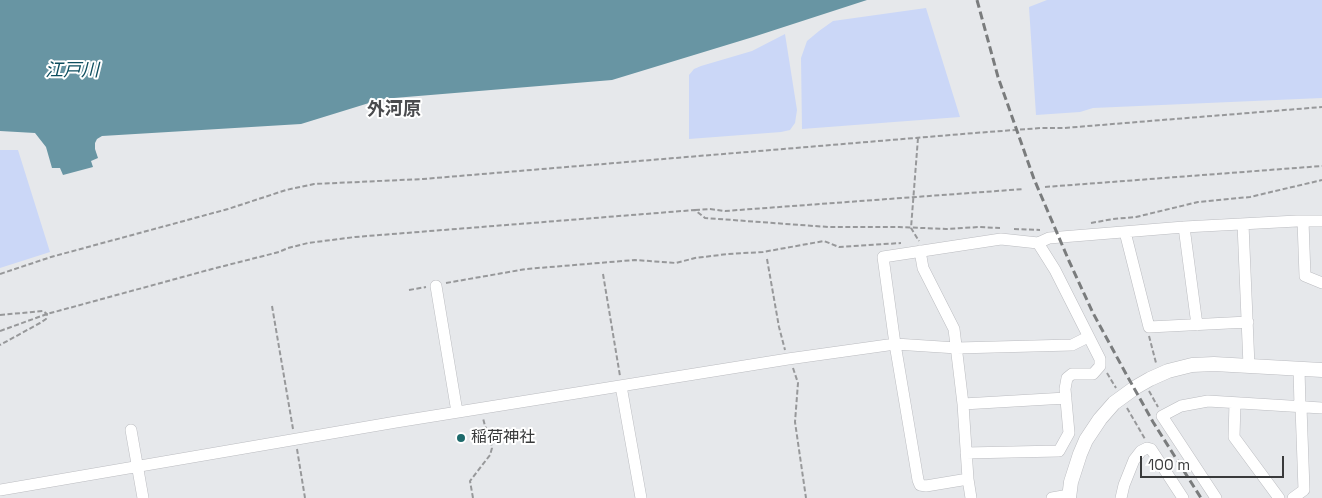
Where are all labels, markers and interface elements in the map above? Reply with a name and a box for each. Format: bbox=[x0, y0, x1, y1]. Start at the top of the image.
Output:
water label: 江戸川 bbox=[45, 60, 99, 82]
district label: 外河原 bbox=[367, 99, 421, 121]
place label: 稲荷神社 bbox=[471, 428, 535, 448]
marker: 稲荷神社 bbox=[455, 432, 467, 444]
scale bar bbox=[1142, 446, 1286, 478]
text: 100 m bbox=[1148, 455, 1190, 474]

